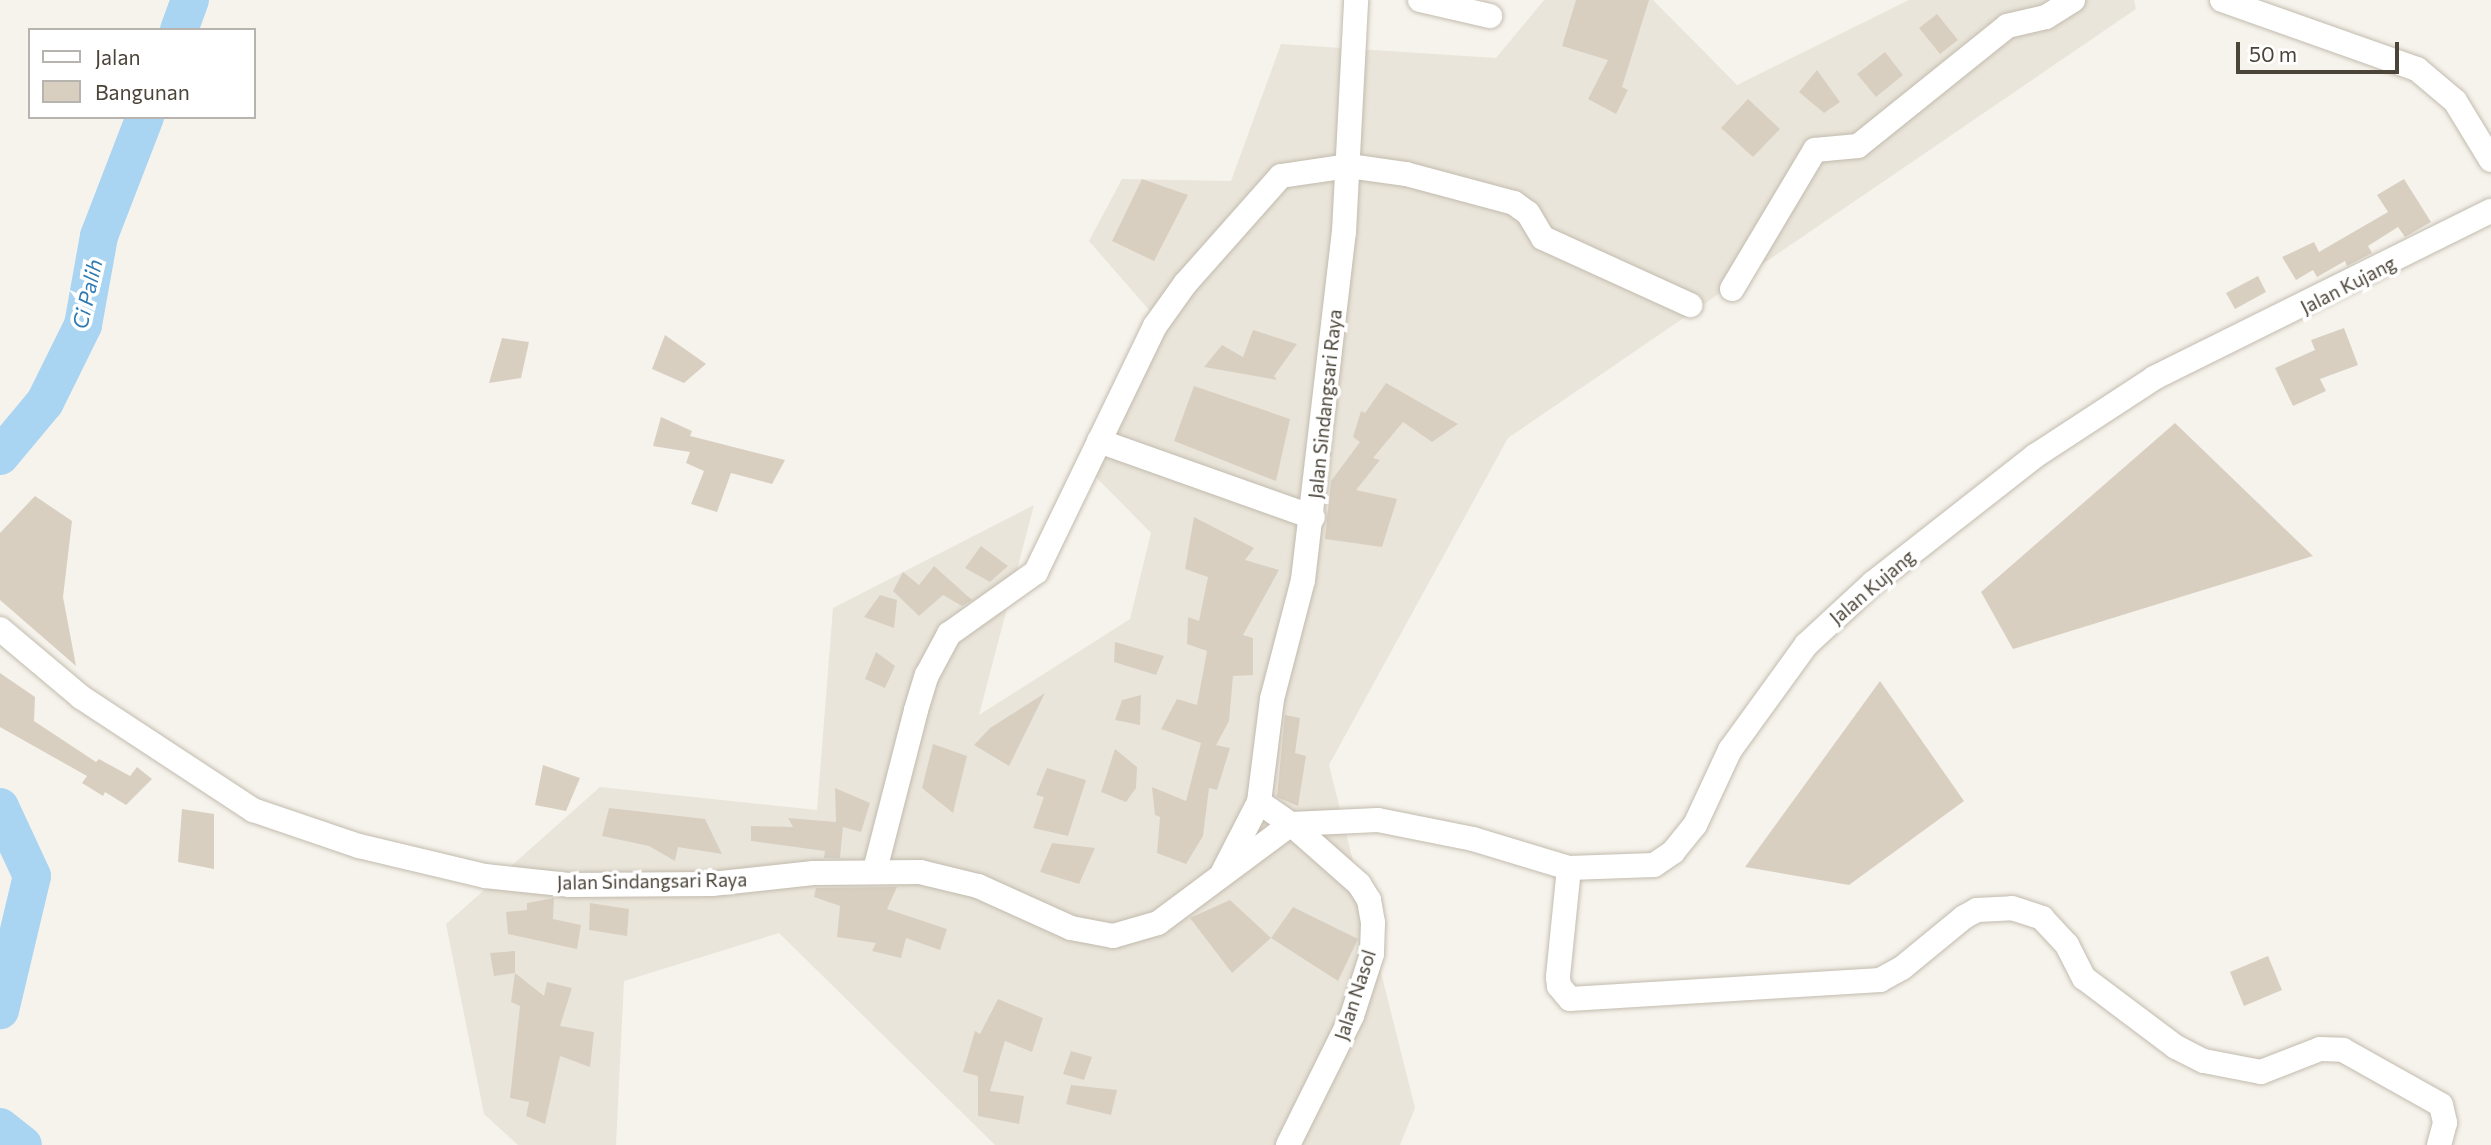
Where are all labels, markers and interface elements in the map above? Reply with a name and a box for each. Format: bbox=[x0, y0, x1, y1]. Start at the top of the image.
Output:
legend bbox=[28, 28, 256, 119]
scale bar bbox=[2239, 28, 2402, 72]
text: 50 m bbox=[2249, 41, 2297, 66]
text: Jalan bbox=[95, 44, 140, 69]
text: Bangunan bbox=[95, 79, 190, 104]
street label: Jalan Kujang bbox=[2297, 251, 2399, 319]
water label: Ci Palih bbox=[67, 257, 107, 331]
street label: Jalan Sindangsari Raya bbox=[1304, 308, 1346, 500]
street label: Jalan Kujang bbox=[1825, 545, 1919, 629]
street label: Jalan Sindangsari Raya bbox=[557, 868, 747, 894]
street label: Jalan Nasol bbox=[1330, 947, 1380, 1043]

